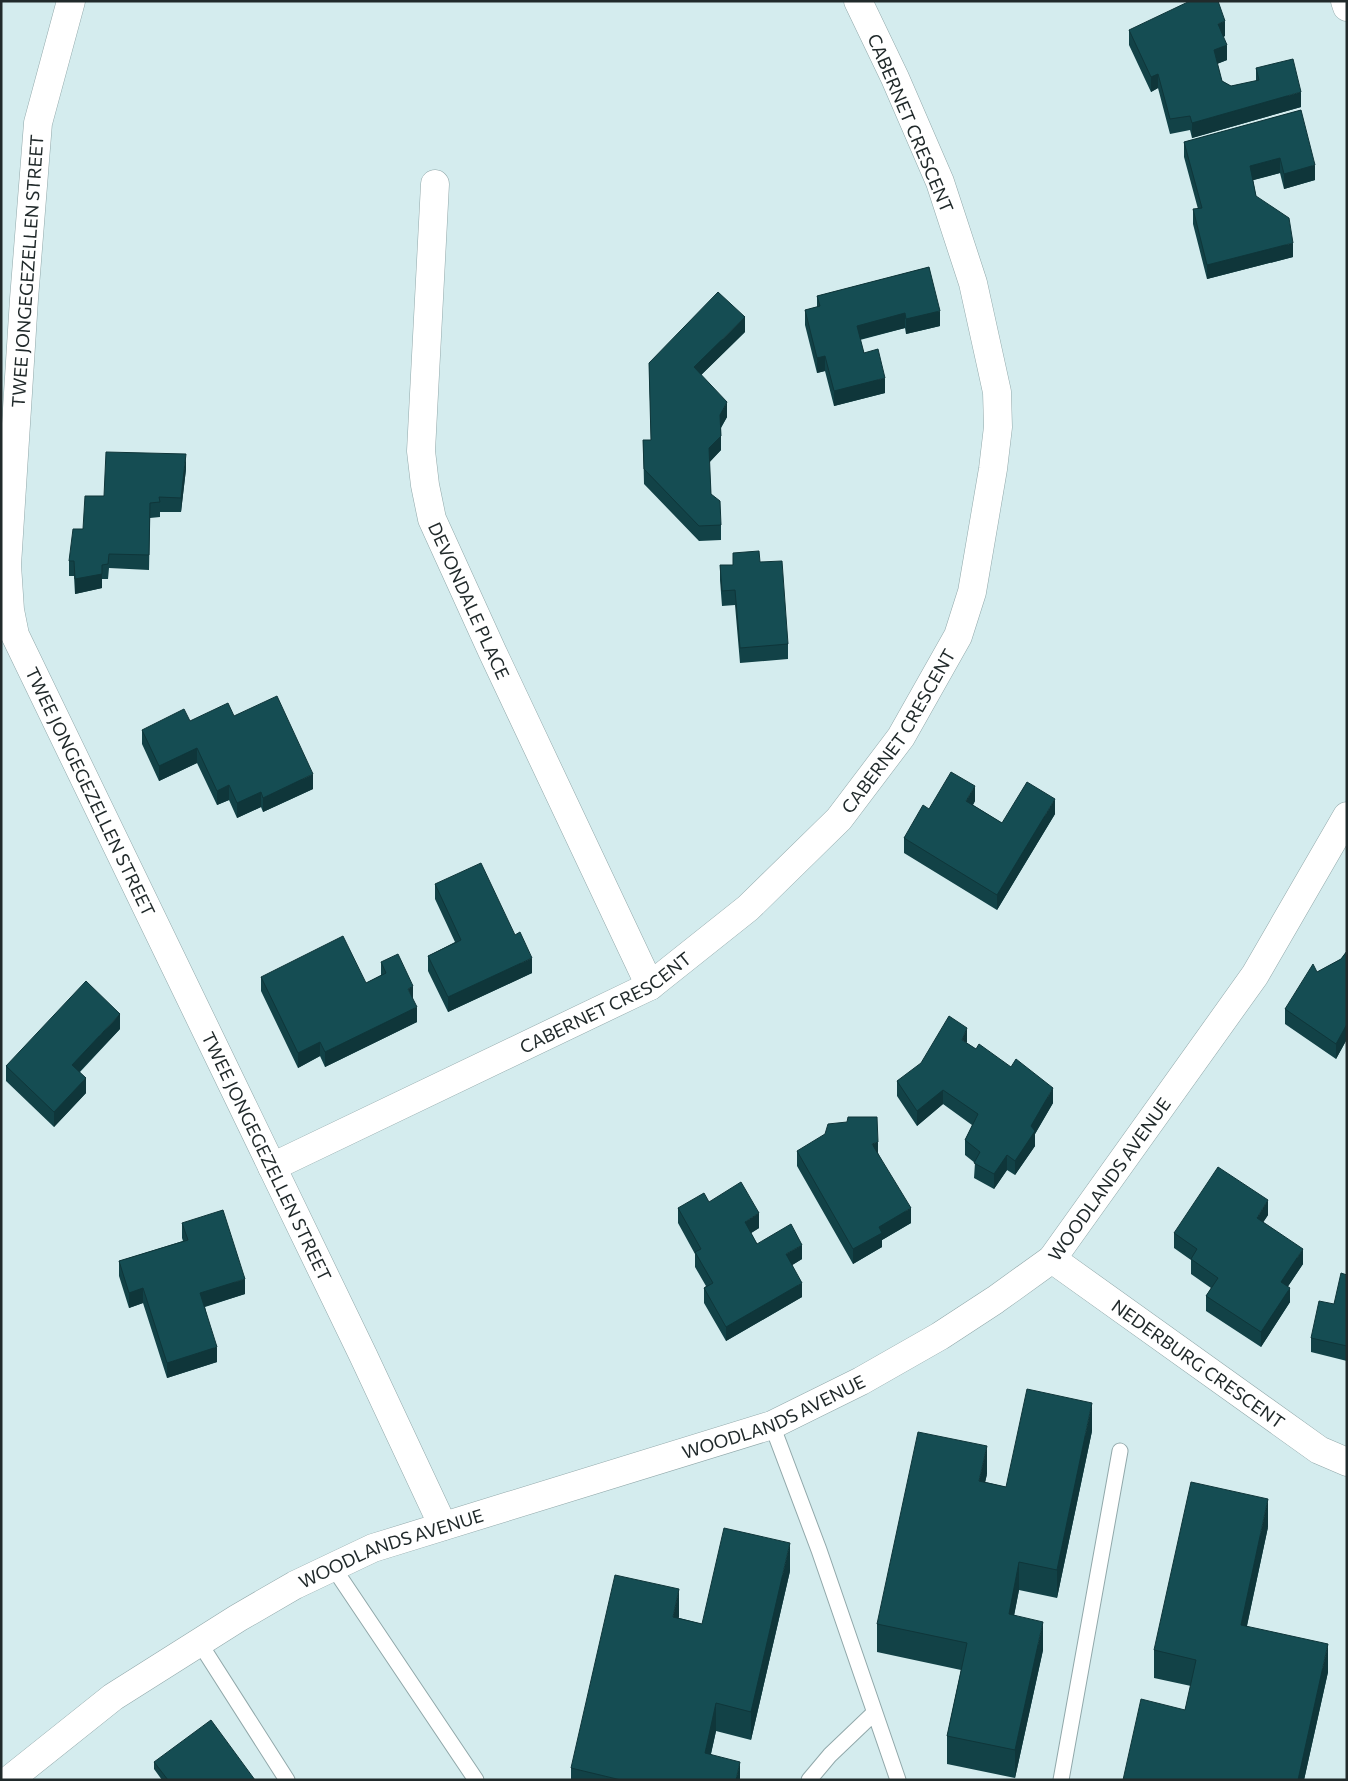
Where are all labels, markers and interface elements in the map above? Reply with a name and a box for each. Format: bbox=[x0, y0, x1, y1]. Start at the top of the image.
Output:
street label: CABERNET CRESCENT bbox=[863, 30, 959, 216]
street label: TWEE JONGEGEZELLEN STREET bbox=[6, 134, 48, 408]
street label: DEVONDALE PLACE bbox=[424, 519, 515, 683]
street label: CABERNET CRESCENT bbox=[836, 645, 960, 817]
street label: TWEE JONGEGEZELLEN STREET bbox=[21, 663, 160, 920]
street label: CABERNET CRESCENT bbox=[516, 947, 695, 1058]
street label: TWEE JONGEGEZELLEN STREET bbox=[197, 1028, 336, 1284]
street label: WOODLANDS AVENUE bbox=[1043, 1093, 1175, 1265]
street label: NEDERBURG CRESCENT bbox=[1108, 1294, 1289, 1433]
street label: WOODLANDS AVENUE bbox=[679, 1370, 869, 1463]
street label: WOODLANDS AVENUE bbox=[295, 1504, 486, 1593]

